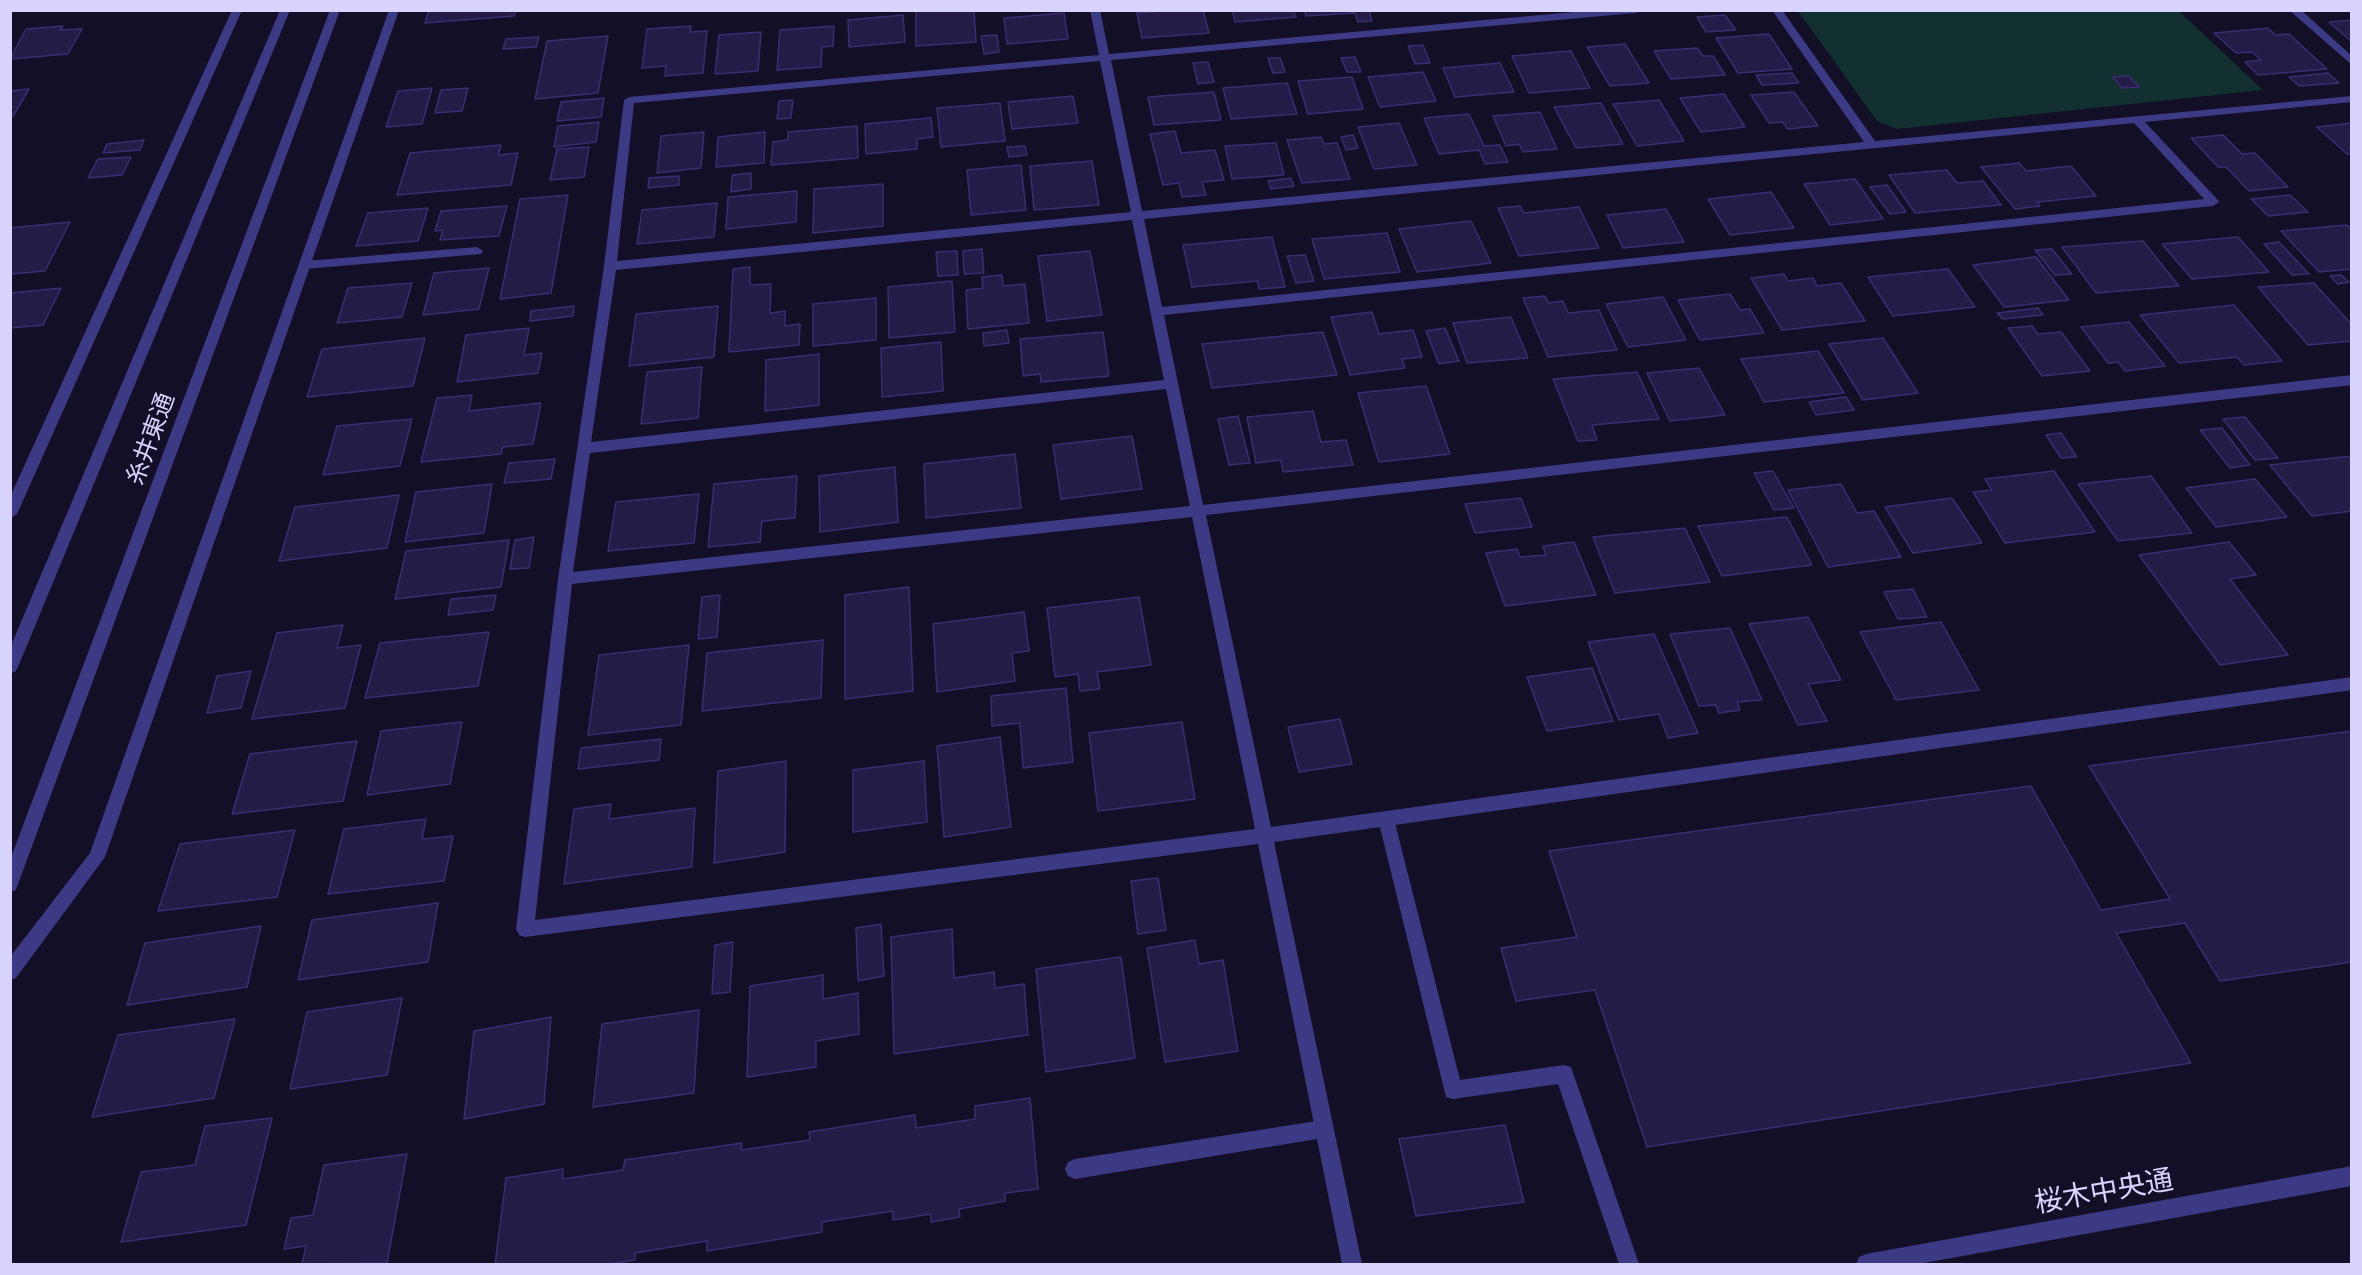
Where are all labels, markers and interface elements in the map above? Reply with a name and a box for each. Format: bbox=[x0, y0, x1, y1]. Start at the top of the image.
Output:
street label: 糸井東通 bbox=[121, 389, 181, 489]
street label: 桜木中央通 bbox=[2032, 1163, 2176, 1221]

